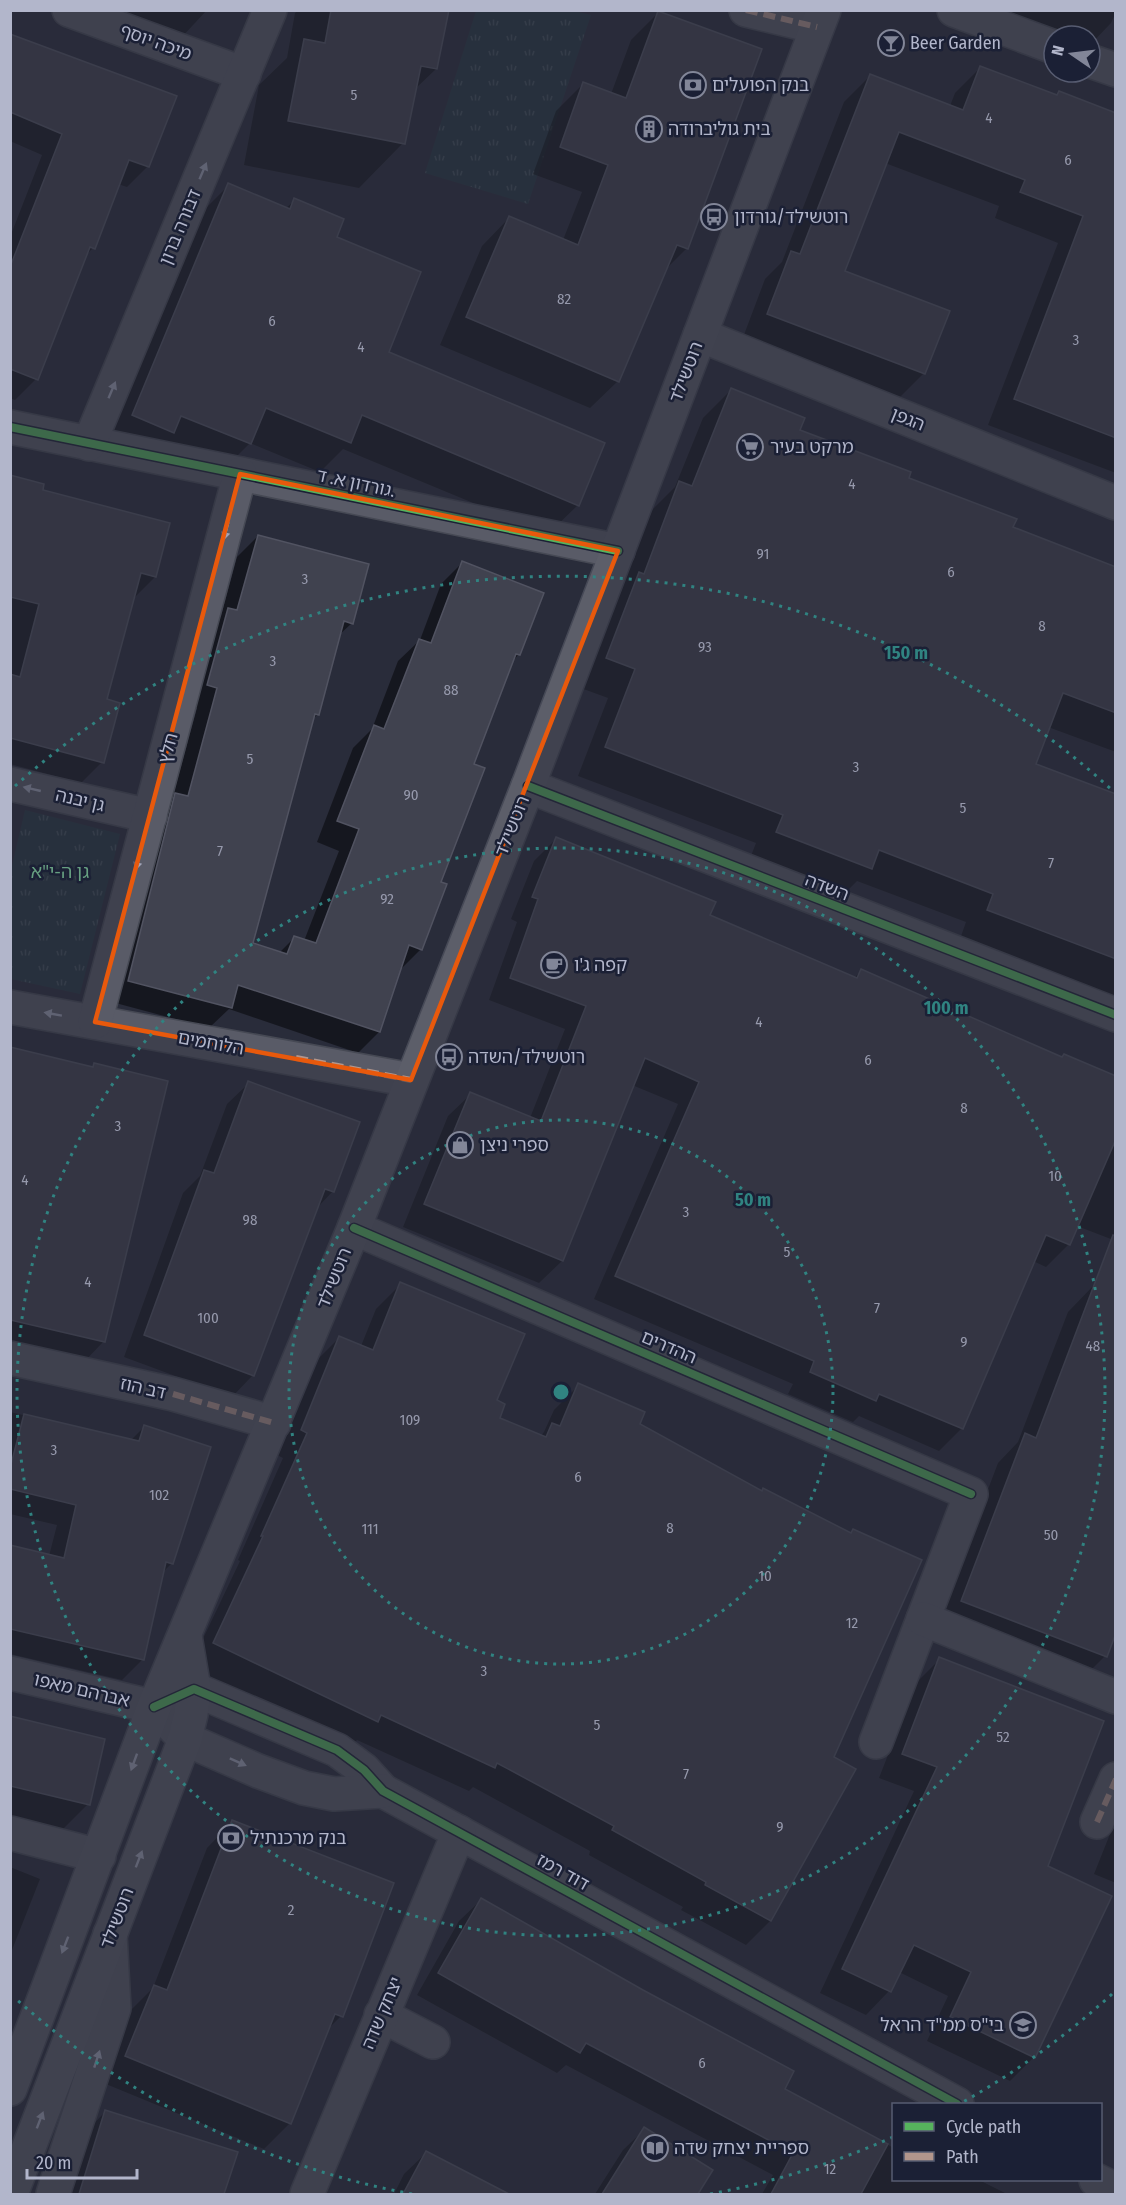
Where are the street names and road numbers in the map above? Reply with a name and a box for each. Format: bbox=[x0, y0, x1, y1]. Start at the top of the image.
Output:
street label: מיכה יוסף bbox=[117, 19, 195, 65]
street label: דבורה ברון bbox=[154, 186, 206, 268]
street label: רוטשילד bbox=[664, 338, 708, 406]
street label: הגפן bbox=[888, 402, 928, 436]
street label: גורדון א. ד. bbox=[315, 464, 397, 502]
street label: חלץ bbox=[153, 730, 183, 766]
street label: גן יבנה bbox=[53, 784, 107, 816]
street label: רוטשילד bbox=[490, 792, 534, 860]
street label: השדה bbox=[802, 869, 852, 905]
street label: הלוחמים bbox=[176, 1026, 246, 1060]
street label: רוטשילד bbox=[312, 1244, 356, 1312]
street label: ההדרים bbox=[638, 1326, 700, 1368]
street label: דב הוז bbox=[118, 1372, 168, 1404]
street label: אברהם מאפו bbox=[32, 1668, 132, 1712]
street label: דוד רמז bbox=[533, 1849, 593, 1895]
street label: רוטשילד bbox=[95, 1884, 139, 1952]
street label: יצחק שדה bbox=[357, 1973, 407, 2053]

